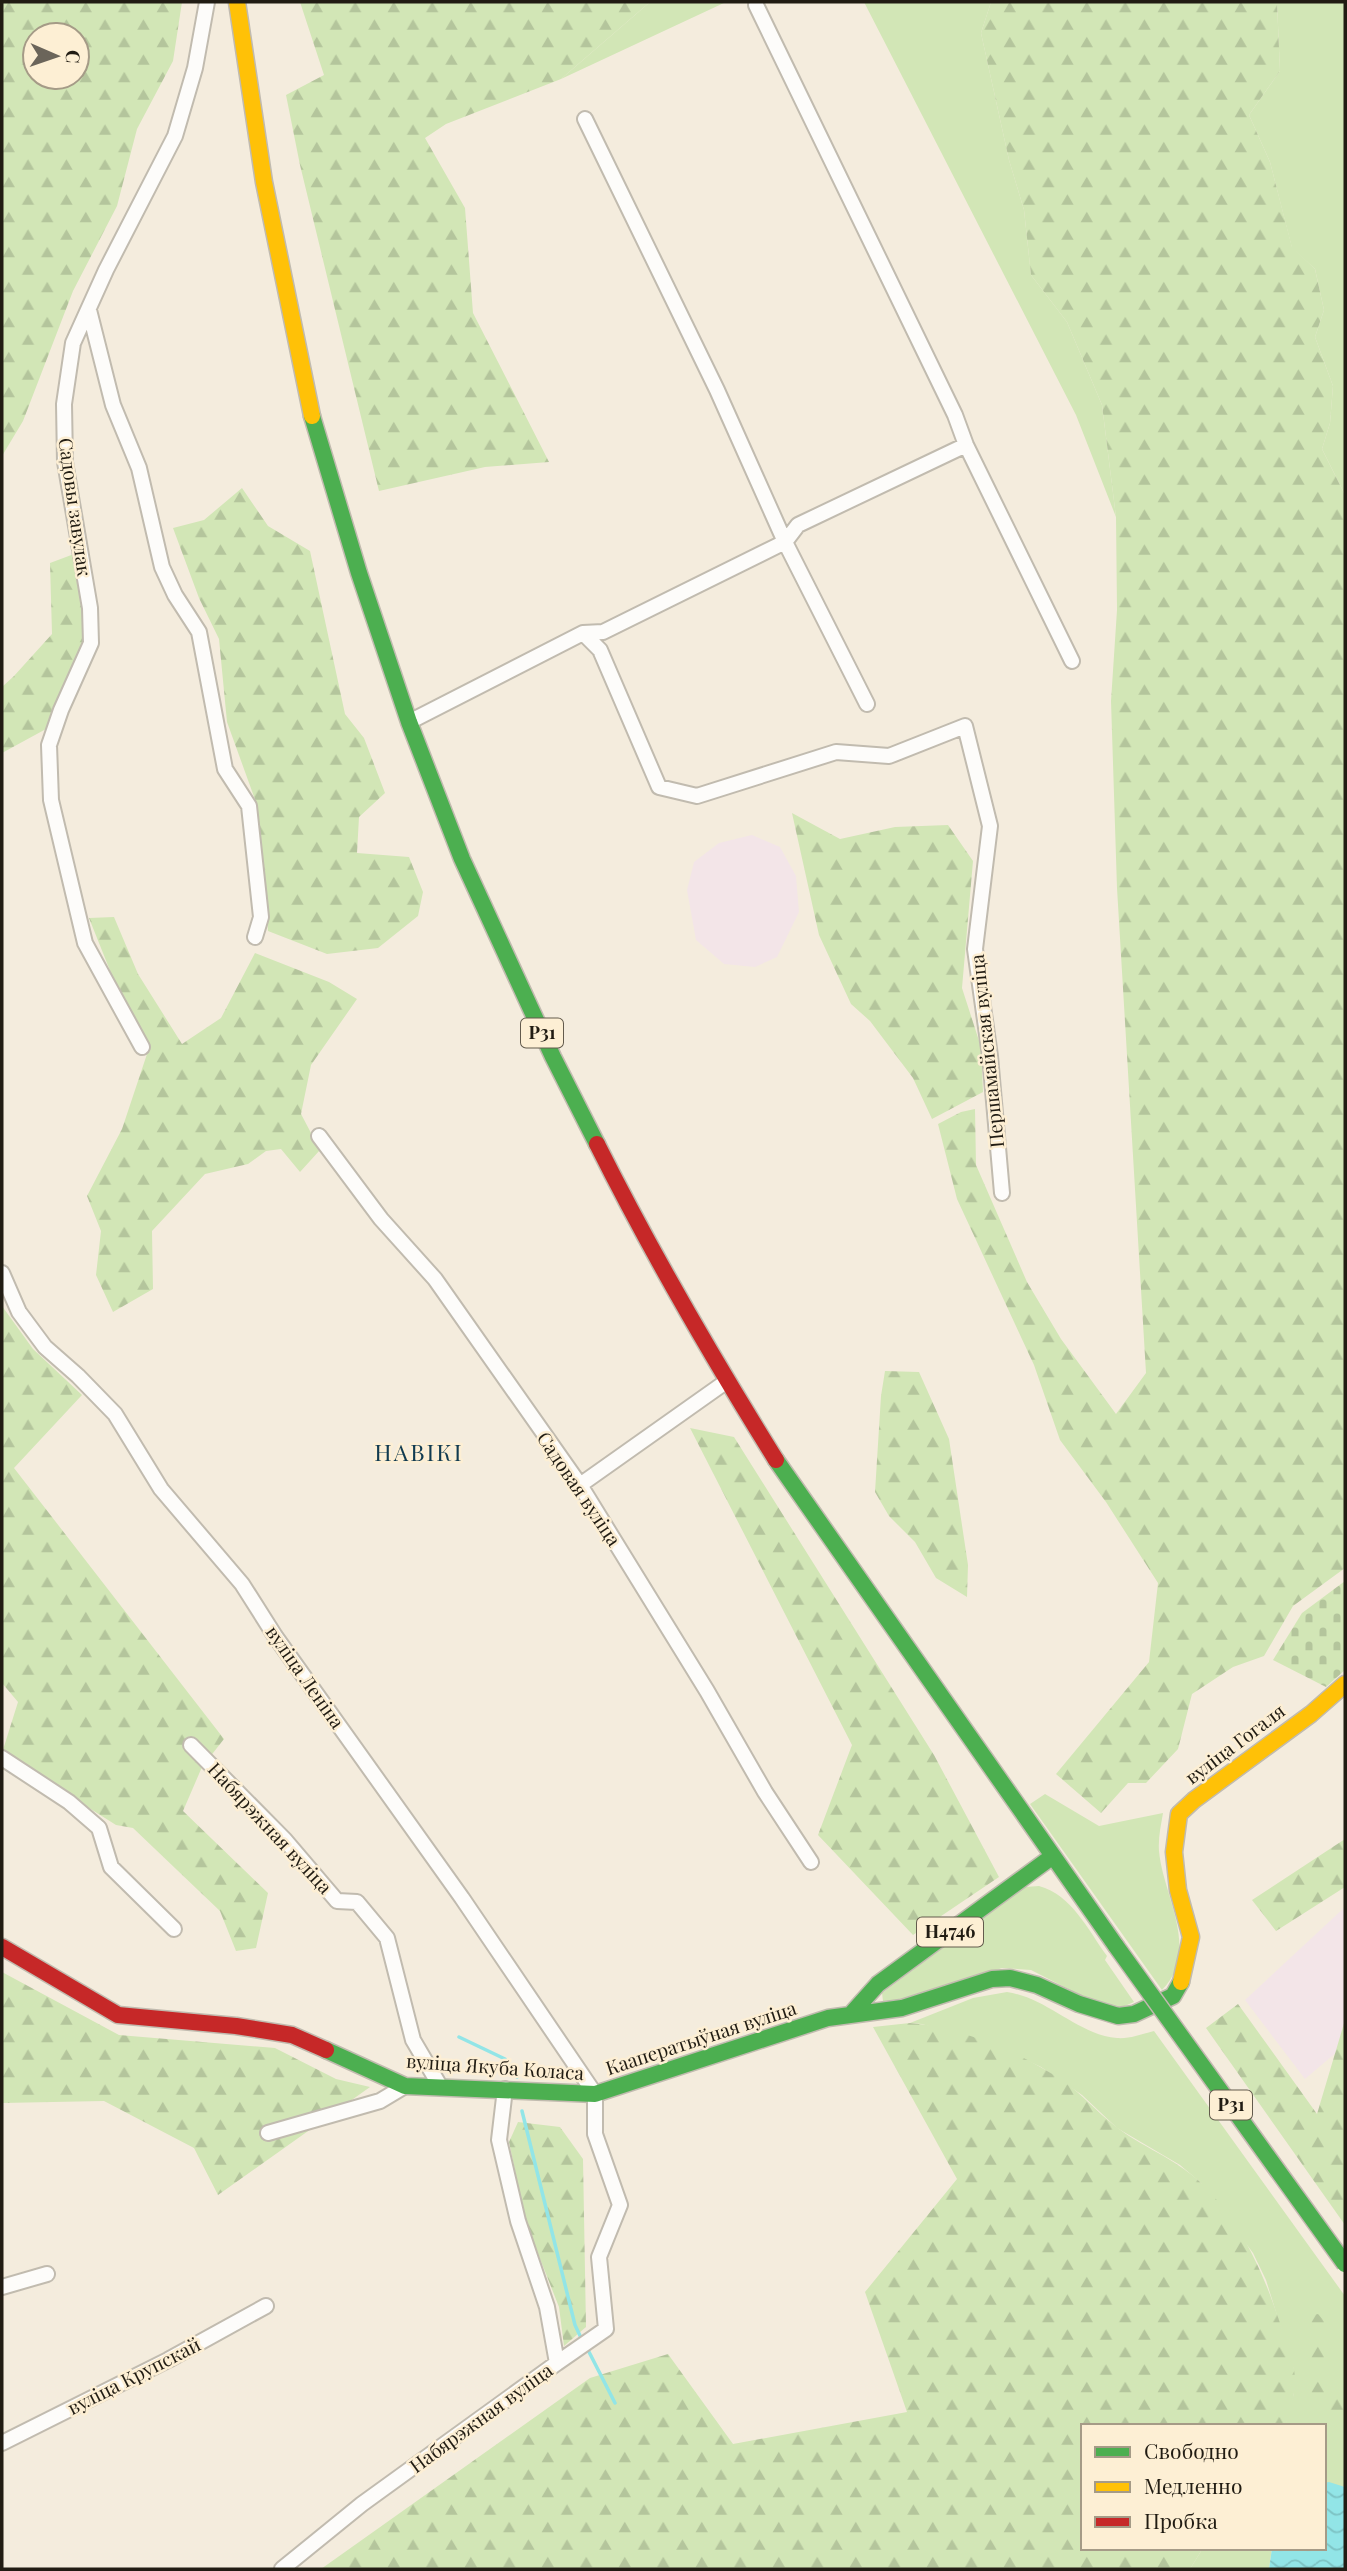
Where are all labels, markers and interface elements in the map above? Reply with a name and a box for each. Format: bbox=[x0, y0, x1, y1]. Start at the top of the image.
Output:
north arrow bbox=[21, 21, 91, 91]
text: С bbox=[61, 49, 87, 64]
street label: Садовы завулак bbox=[53, 436, 99, 578]
street label: Першамайская вуліца bbox=[963, 952, 1009, 1149]
road number: Р31 bbox=[521, 1018, 563, 1048]
street label: Садовая вуліца bbox=[532, 1426, 628, 1551]
district label: НАВІКІ bbox=[374, 1436, 464, 1467]
street label: вуліца Леніна bbox=[261, 1620, 351, 1734]
street label: вуліца Гогаля bbox=[1179, 1697, 1290, 1789]
street label: Набярэжная вуліца bbox=[203, 1756, 339, 1899]
road number: Н4746 bbox=[917, 1918, 983, 1946]
street label: Кааператыўная вуліца bbox=[602, 1994, 800, 2080]
street label: вуліца Якуба Коласа bbox=[405, 2047, 585, 2085]
road number: Р31 bbox=[1210, 2090, 1252, 2120]
street label: вуліца Крупскай bbox=[63, 2330, 205, 2420]
street label: Набярэжная вуліца bbox=[404, 2356, 558, 2478]
legend bbox=[1081, 2424, 1326, 2550]
text: Свободно bbox=[1144, 2436, 1239, 2464]
text: Медленно bbox=[1144, 2471, 1242, 2499]
text: Пробка bbox=[1144, 2506, 1218, 2534]

